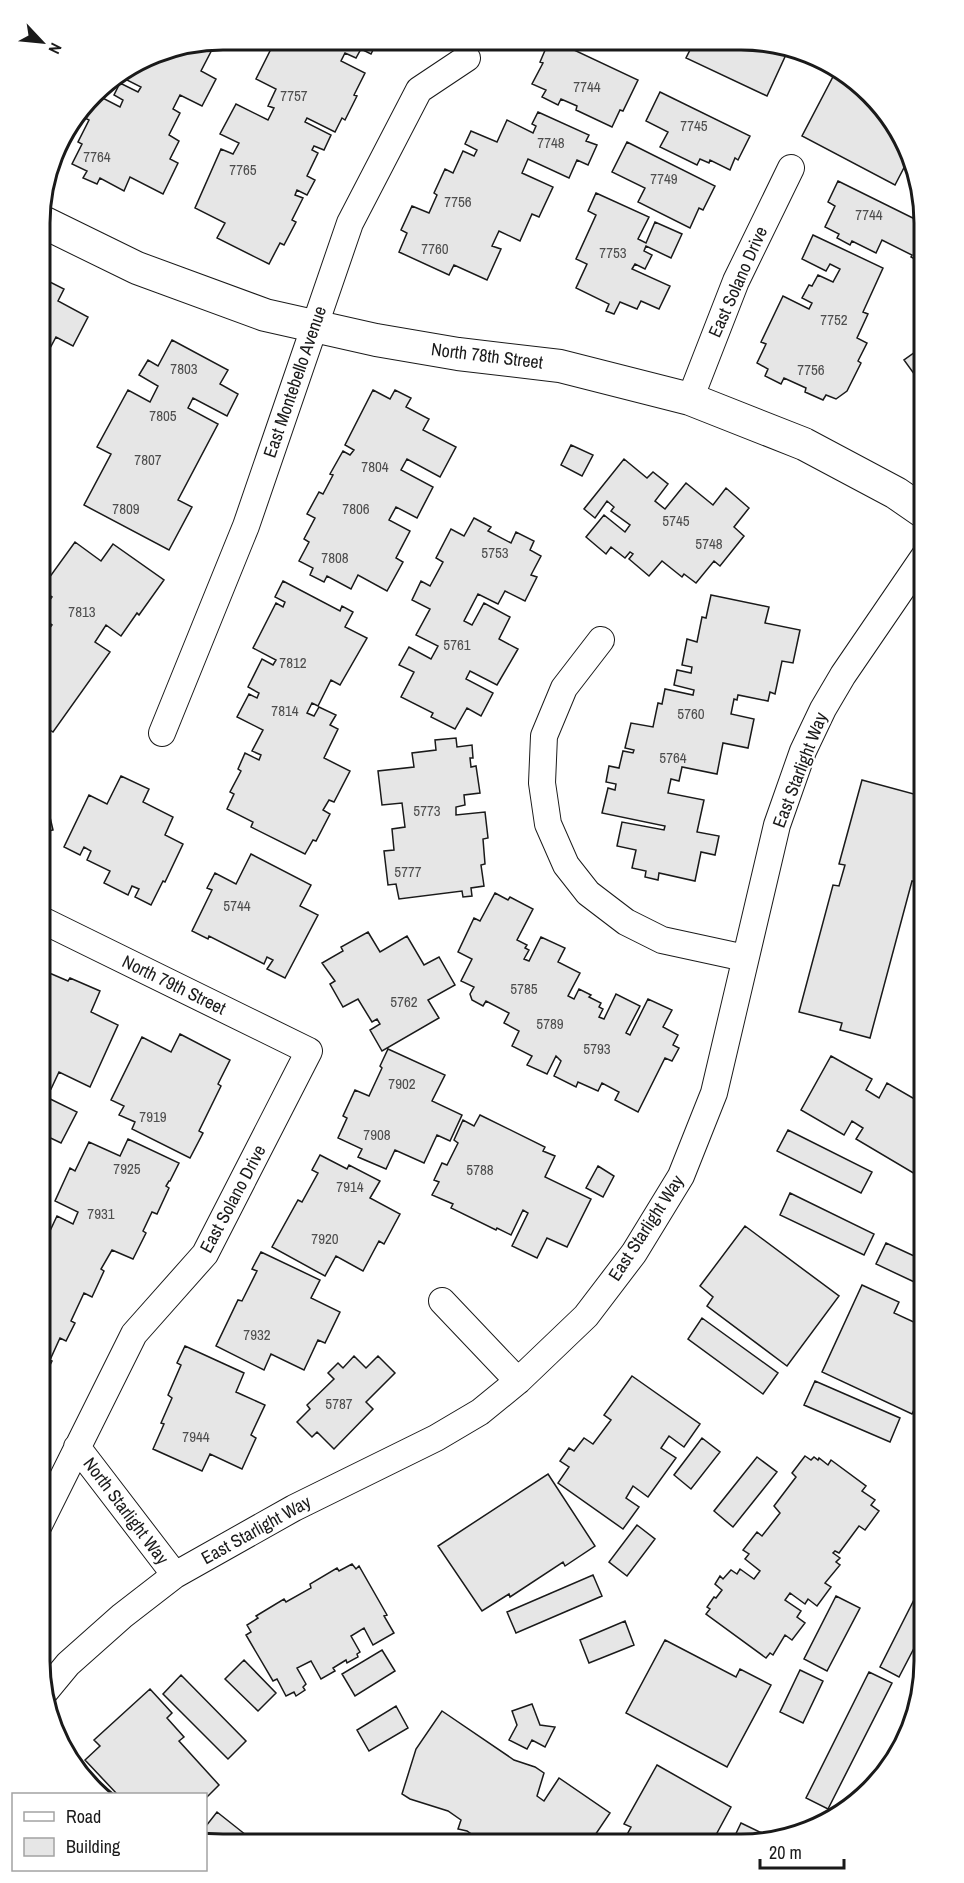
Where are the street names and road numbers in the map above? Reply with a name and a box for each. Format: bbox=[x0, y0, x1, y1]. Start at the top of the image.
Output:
street label: East Solano Drive bbox=[702, 222, 773, 341]
street label: East Montebello Avenue bbox=[257, 303, 332, 461]
street label: North 78th Street bbox=[430, 336, 544, 375]
street label: East Starlight Way bbox=[766, 708, 833, 831]
street label: North 79th Street bbox=[118, 949, 230, 1020]
street label: East Solano Drive bbox=[194, 1140, 272, 1257]
street label: East Starlight Way bbox=[602, 1169, 690, 1286]
street label: North Starlight Way bbox=[78, 1452, 175, 1570]
street label: East Starlight Way bbox=[196, 1489, 316, 1570]

